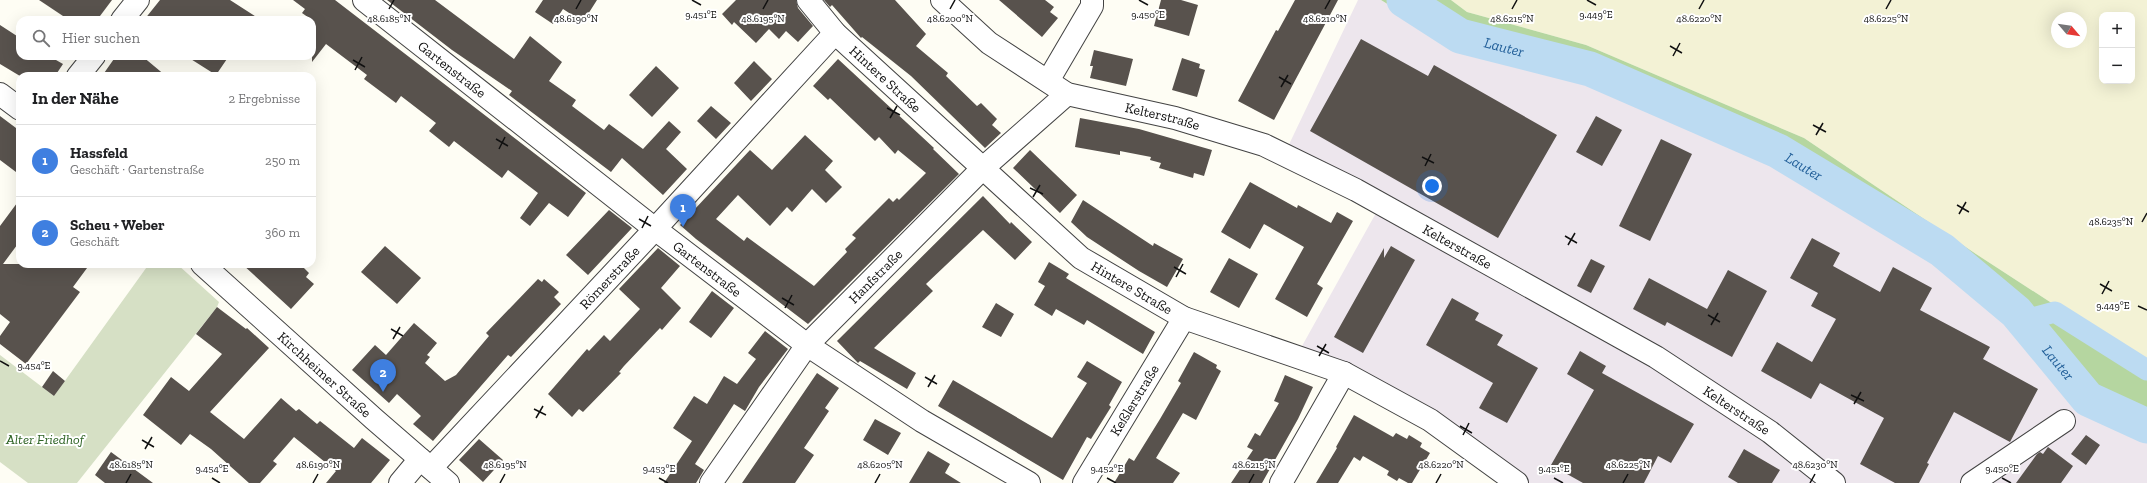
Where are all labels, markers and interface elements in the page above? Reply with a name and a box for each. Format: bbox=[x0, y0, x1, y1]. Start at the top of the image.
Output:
text: 9.451°E bbox=[685, 9, 717, 21]
text: 9.450°E bbox=[1131, 9, 1165, 21]
text: 9.449°E bbox=[1579, 9, 1613, 21]
north arrow bbox=[2051, 12, 2087, 48]
map controls bbox=[2099, 12, 2135, 84]
button: + bbox=[2099, 12, 2135, 48]
text: 48.6185°N bbox=[367, 13, 411, 25]
text: 48.6190°N bbox=[554, 13, 599, 25]
text: 48.6195°N bbox=[741, 13, 785, 25]
text: 48.6200°N bbox=[927, 13, 974, 25]
text: 48.6210°N bbox=[1303, 13, 1348, 25]
text: 48.6215°N bbox=[1490, 13, 1534, 25]
text: 48.6220°N bbox=[1676, 13, 1722, 25]
text: 48.6225°N bbox=[1864, 13, 1909, 25]
search box bbox=[16, 16, 316, 60]
icon: search bbox=[30, 27, 52, 49]
text: Hier suchen bbox=[62, 29, 140, 47]
water label: Lauter bbox=[1482, 34, 1527, 61]
street label: Gartenstraße bbox=[415, 37, 490, 102]
street label: Hintere Straße bbox=[846, 42, 925, 116]
button: − bbox=[2099, 48, 2135, 84]
text: In der Nähe bbox=[32, 88, 119, 108]
text: 2 Ergebnisse bbox=[228, 91, 300, 106]
street label: Kelterstraße bbox=[1124, 99, 1202, 134]
text: Hassfeld bbox=[70, 144, 128, 162]
water label: Lauter bbox=[1782, 149, 1826, 185]
text: 1 bbox=[42, 153, 48, 168]
text: 250 m bbox=[265, 153, 300, 168]
text: Geschäft · Gartenstraße bbox=[70, 162, 204, 177]
your location bbox=[1422, 176, 1442, 196]
pin: 1 bbox=[670, 194, 696, 227]
text: Scheu + Weber bbox=[70, 216, 165, 234]
text: 48.6235°N bbox=[2089, 216, 2134, 228]
street label: Kelterstraße bbox=[1420, 220, 1495, 273]
text: 2 bbox=[42, 225, 48, 240]
text: 360 m bbox=[265, 225, 300, 240]
text: Geschäft bbox=[70, 234, 119, 249]
street label: Gartenstraße bbox=[670, 237, 745, 301]
street label: Römerstraße bbox=[576, 242, 643, 313]
street label: Hanfstraße bbox=[845, 245, 906, 307]
street label: Hintere Straße bbox=[1088, 257, 1176, 318]
text: 9.449°E bbox=[2096, 300, 2130, 312]
street label: Kirchheimer Straße bbox=[274, 328, 375, 421]
water label: Lauter bbox=[2038, 342, 2078, 385]
pin: 2 bbox=[370, 359, 396, 392]
text: 9.454°E bbox=[18, 360, 51, 372]
street label: Keßlerstraße bbox=[1106, 361, 1163, 439]
street label: Kelterstraße bbox=[1700, 382, 1774, 438]
park label: Alter Friedhof bbox=[5, 431, 86, 448]
text: 48.6185°N bbox=[109, 459, 153, 471]
text: 48.6190°N bbox=[296, 459, 341, 471]
text: 48.6195°N bbox=[483, 459, 527, 471]
text: 48.6205°N bbox=[857, 459, 903, 471]
text: 48.6215°N bbox=[1232, 459, 1276, 471]
text: 48.6220°N bbox=[1418, 459, 1464, 471]
text: 48.6225°N bbox=[1606, 459, 1651, 471]
text: 48.6230°N bbox=[1792, 459, 1838, 471]
text: 9.454°E bbox=[196, 463, 229, 475]
text: 9.453°E bbox=[643, 463, 675, 475]
text: 9.452°E bbox=[1091, 463, 1124, 475]
text: 9.451°E bbox=[1538, 463, 1570, 475]
text: 9.450°E bbox=[1985, 463, 2019, 475]

